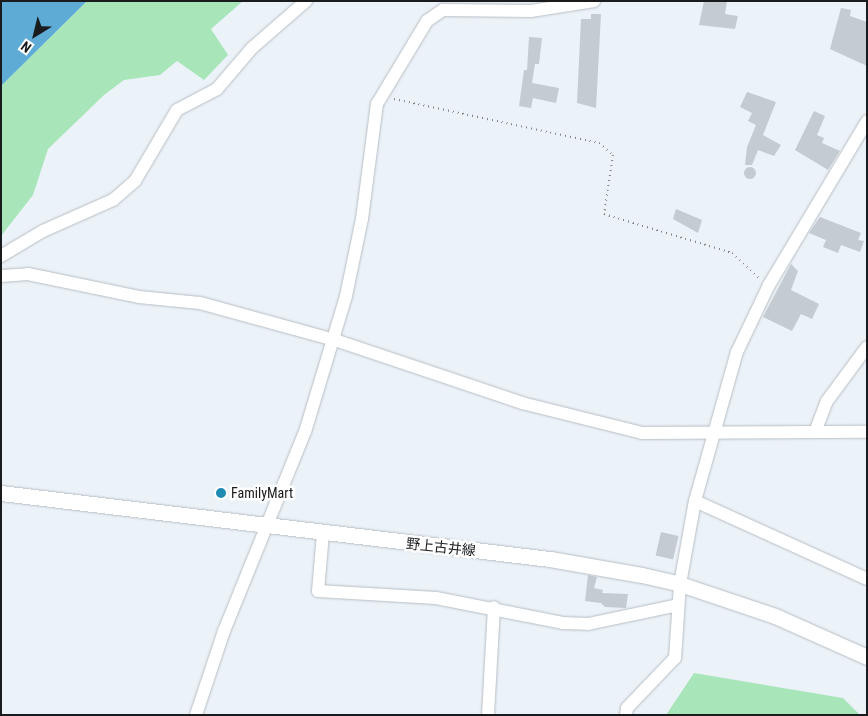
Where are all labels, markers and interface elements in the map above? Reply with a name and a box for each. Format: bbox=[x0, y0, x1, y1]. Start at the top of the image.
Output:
north arrow bbox=[10, 10, 60, 60]
text: N bbox=[18, 38, 34, 56]
place label: FamilyMart bbox=[231, 485, 293, 501]
marker: FamilyMart bbox=[215, 487, 227, 499]
street label: 野上古井線 bbox=[405, 535, 477, 559]

